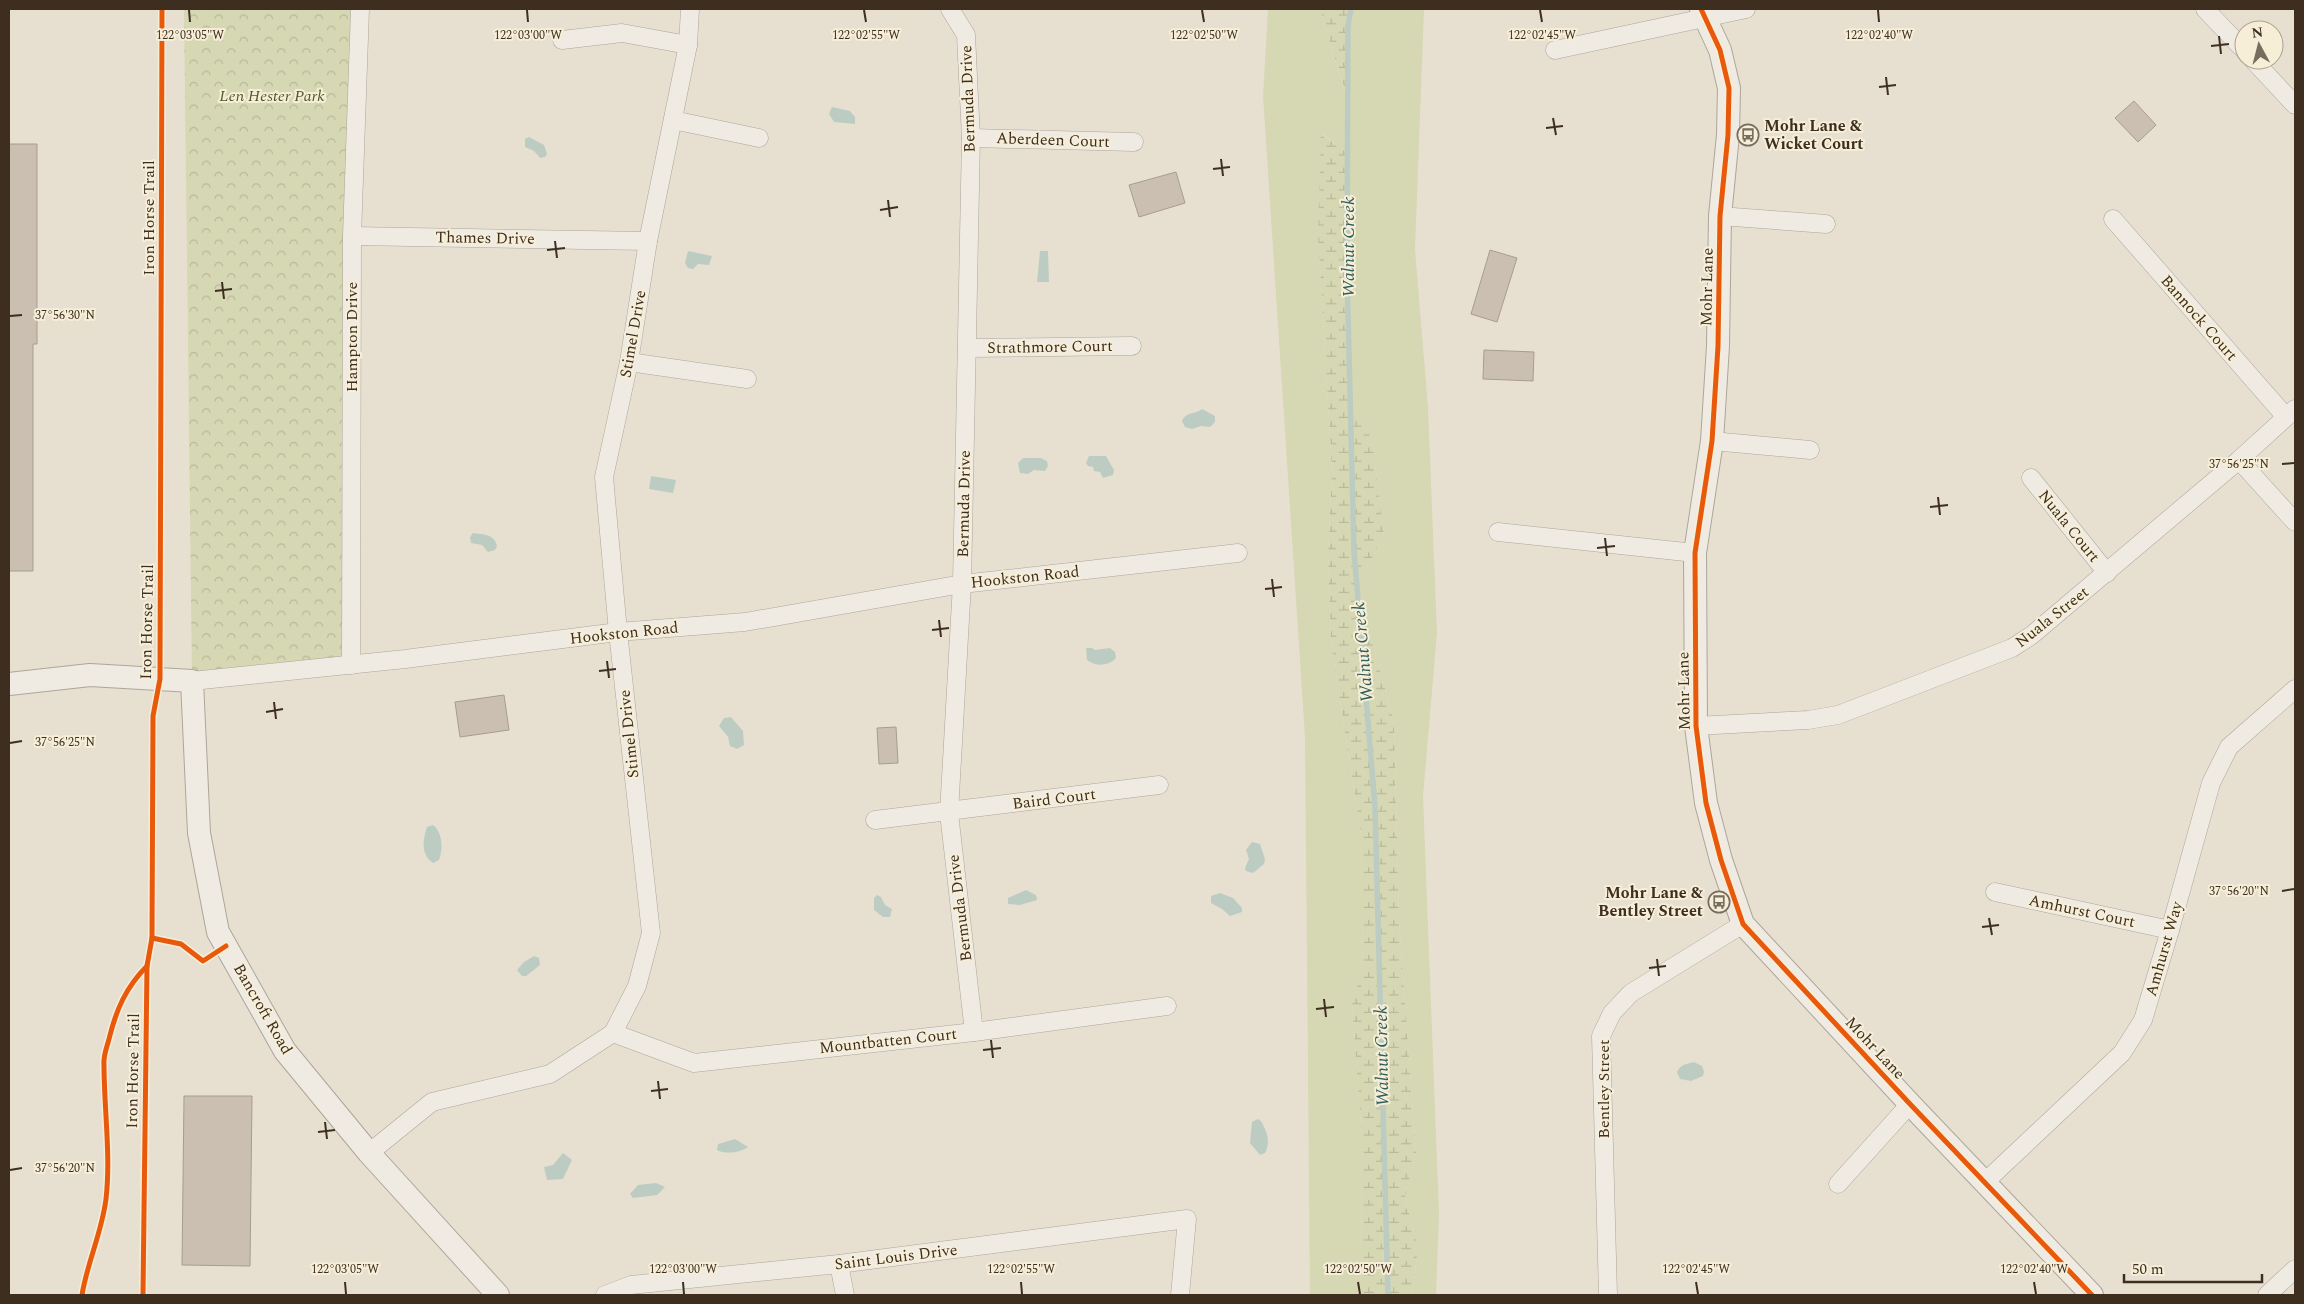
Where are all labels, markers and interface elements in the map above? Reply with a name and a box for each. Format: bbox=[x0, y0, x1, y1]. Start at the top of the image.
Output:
north arrow bbox=[2234, 20, 2284, 70]
text: N bbox=[2251, 21, 2264, 44]
text: 122°03'05"W bbox=[156, 26, 224, 45]
text: 122°03'00"W bbox=[494, 26, 562, 45]
text: 122°02'55"W bbox=[832, 26, 900, 45]
text: 122°02'50"W bbox=[1170, 26, 1238, 45]
text: 122°02'45"W bbox=[1508, 26, 1576, 45]
text: 122°02'40"W bbox=[1845, 26, 1913, 45]
street label: Bermuda Drive bbox=[954, 45, 982, 153]
park label: Len Hester Park bbox=[219, 84, 325, 108]
place label: Mohr Lane & Wicket Court bbox=[1764, 114, 1863, 156]
bus stop icon: Mohr Lane & Wicket Court bbox=[1736, 123, 1760, 147]
street label: Aberdeen Court bbox=[996, 126, 1111, 154]
street label: Iron Horse Trail bbox=[137, 160, 161, 276]
water label: Walnut Creek bbox=[1335, 196, 1362, 297]
street label: Thames Drive bbox=[435, 225, 535, 251]
street label: Mohr Lane bbox=[1694, 247, 1720, 327]
street label: Bannock Court bbox=[2155, 270, 2244, 367]
street label: Hampton Drive bbox=[340, 282, 364, 392]
street label: Stimel Drive bbox=[613, 288, 653, 380]
text: 37°56'30"N bbox=[35, 306, 95, 325]
street label: Strathmore Court bbox=[987, 334, 1113, 360]
street label: Bermuda Drive bbox=[951, 450, 977, 558]
text: 37°56'25"N bbox=[2209, 455, 2269, 474]
street label: Nuala Court bbox=[2032, 485, 2106, 568]
street label: Hookston Road bbox=[969, 559, 1081, 595]
street label: Iron Horse Trail bbox=[134, 564, 160, 680]
street label: Nuala Street bbox=[2010, 580, 2094, 654]
water label: Walnut Creek bbox=[1345, 600, 1381, 703]
street label: Hookston Road bbox=[568, 615, 680, 651]
street label: Mohr Lane bbox=[1671, 651, 1697, 731]
street label: Stimel Drive bbox=[612, 689, 646, 779]
text: 37°56'25"N bbox=[35, 733, 95, 752]
street label: Baird Court bbox=[1011, 782, 1097, 816]
street label: Bermuda Drive bbox=[942, 853, 978, 963]
place label: Mohr Lane & Bentley Street bbox=[1598, 881, 1704, 923]
text: 37°56'20"N bbox=[2209, 882, 2269, 901]
street label: Amhurst Court bbox=[2027, 888, 2138, 934]
bus stop icon: Mohr Lane & Bentley Street bbox=[1707, 890, 1731, 914]
street label: Amhurst Way bbox=[2139, 898, 2189, 999]
street label: Bancroft Road bbox=[227, 959, 299, 1059]
water label: Walnut Creek bbox=[1368, 1005, 1396, 1107]
street label: Mohr Lane bbox=[1839, 1011, 1911, 1085]
street label: Iron Horse Trail bbox=[120, 1013, 146, 1129]
street label: Mountbatten Court bbox=[818, 1022, 958, 1060]
street label: Bentley Street bbox=[1592, 1039, 1616, 1139]
text: 37°56'20"N bbox=[35, 1159, 95, 1178]
street label: Saint Louis Drive bbox=[833, 1238, 959, 1276]
scale bar bbox=[2124, 1252, 2262, 1284]
text: 50 m bbox=[2132, 1258, 2164, 1281]
text: 122°03'05"W bbox=[311, 1260, 379, 1279]
text: 122°03'00"W bbox=[649, 1260, 717, 1279]
text: 122°02'55"W bbox=[987, 1260, 1055, 1279]
text: 122°02'50"W bbox=[1324, 1260, 1392, 1279]
text: 122°02'45"W bbox=[1662, 1260, 1730, 1279]
text: 122°02'40"W bbox=[2000, 1260, 2068, 1279]

